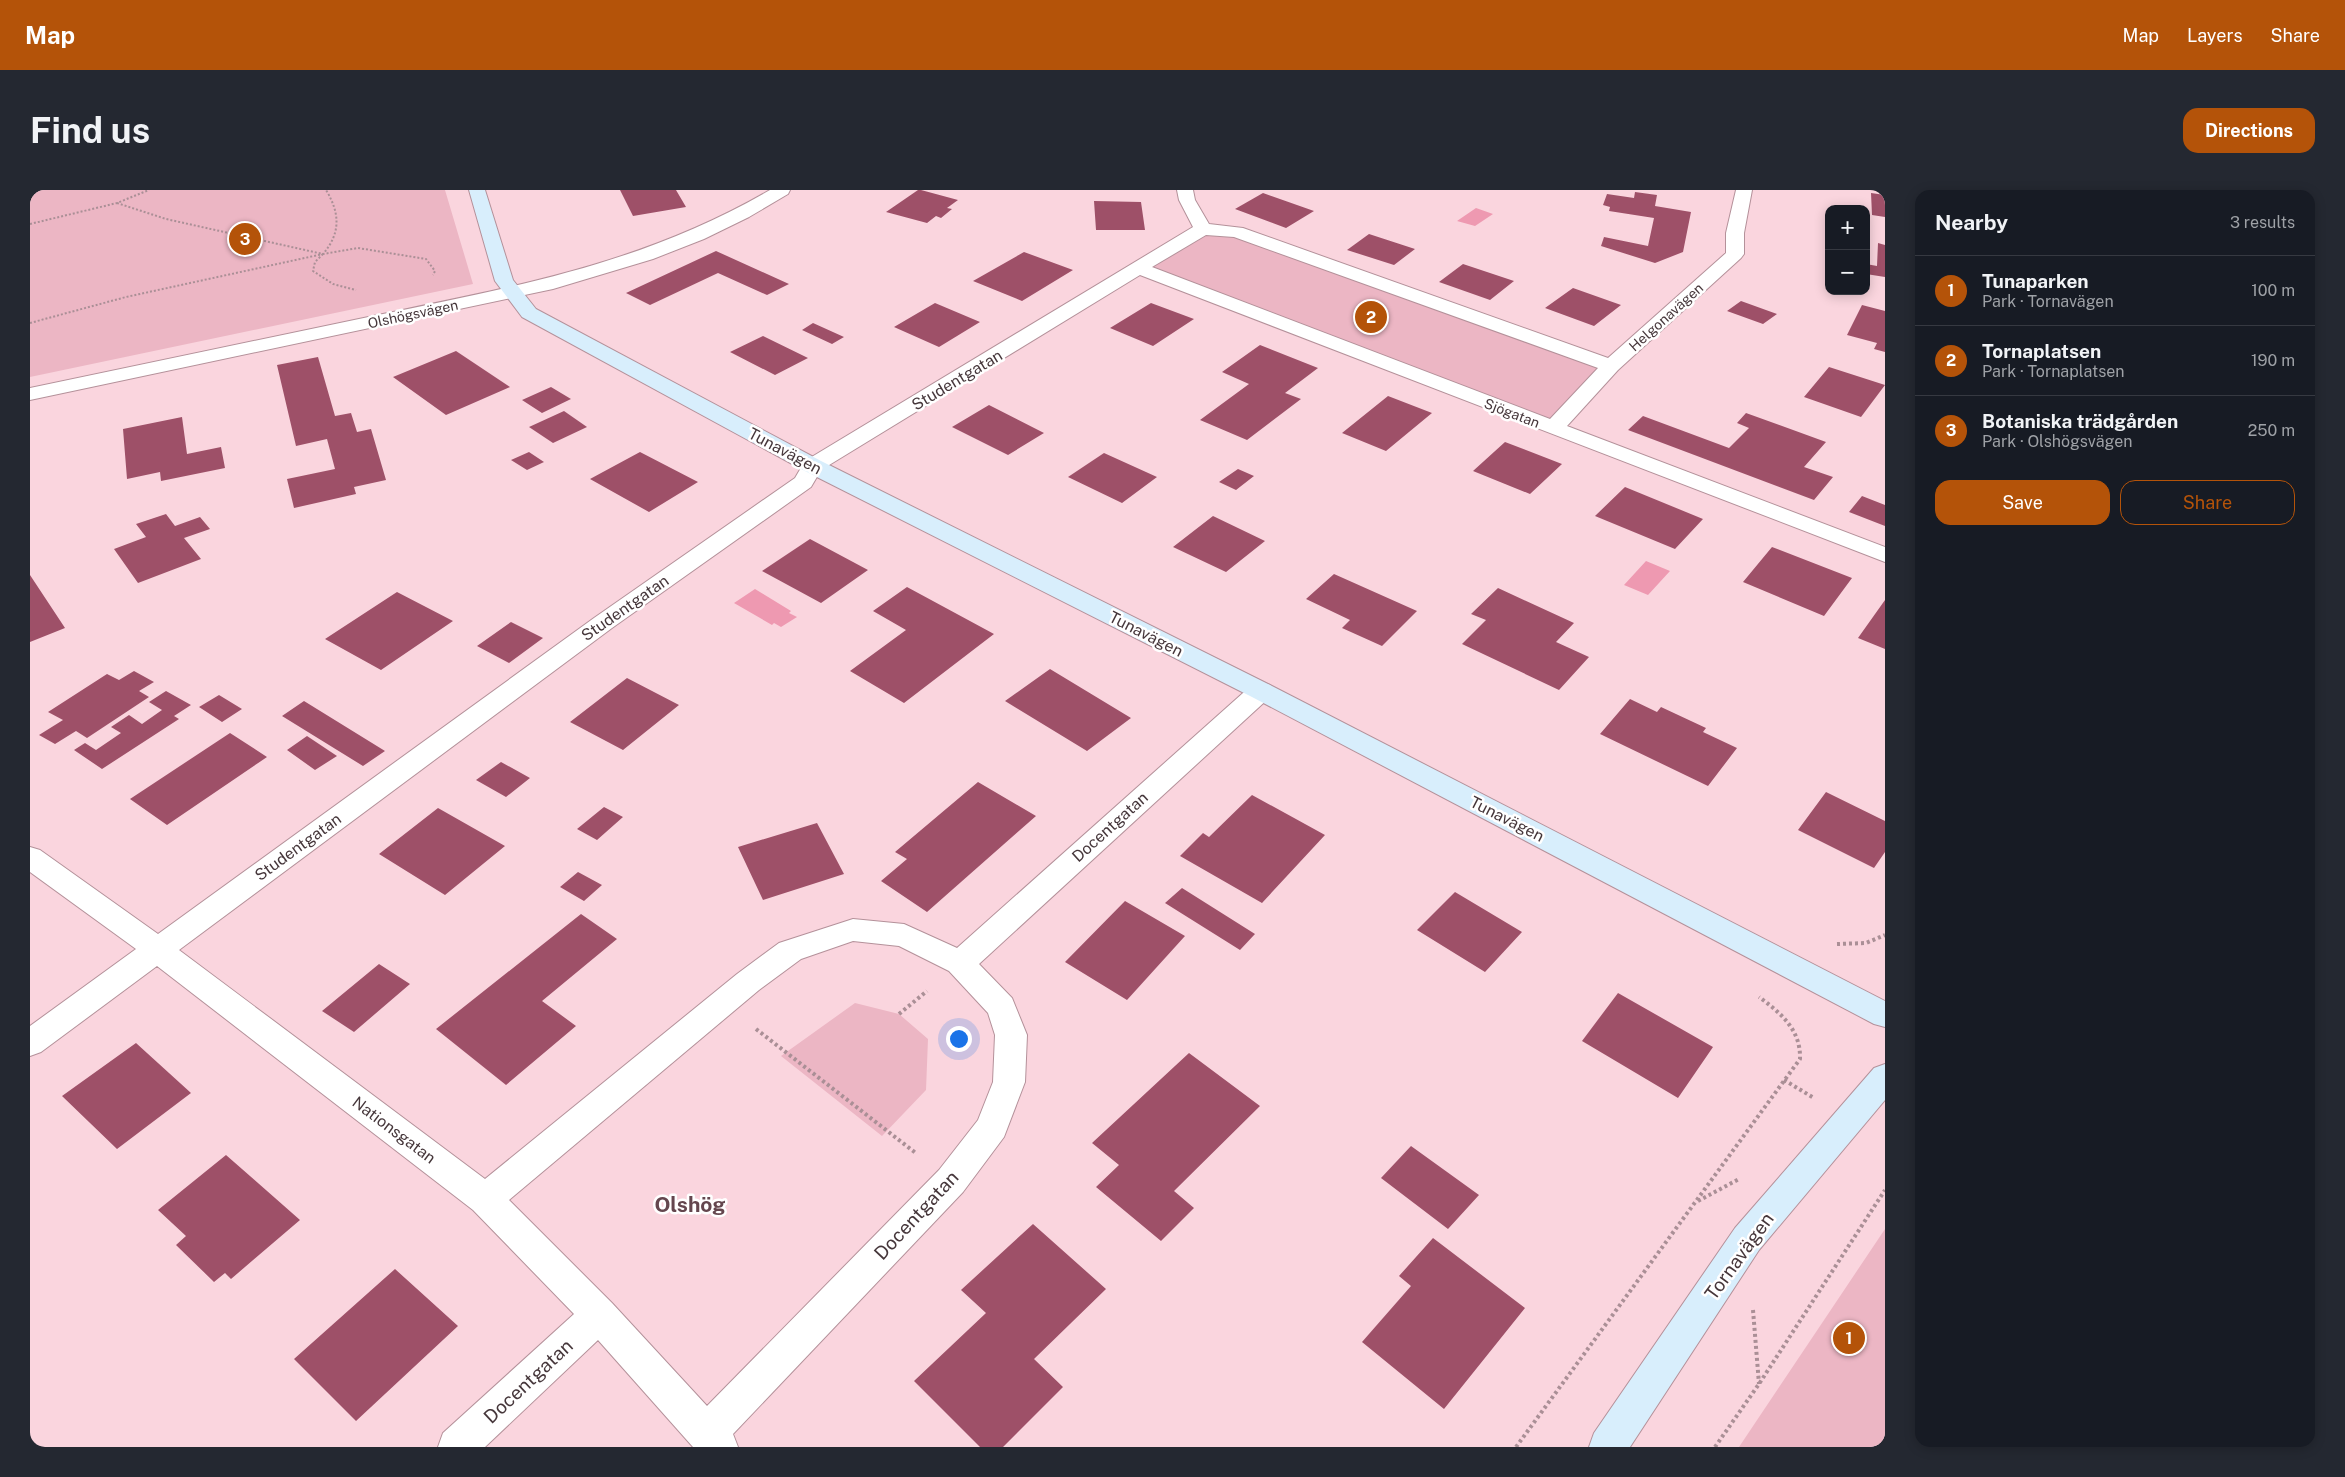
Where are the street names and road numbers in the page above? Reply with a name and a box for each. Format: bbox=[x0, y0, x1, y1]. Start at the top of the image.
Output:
street label: Helgonavägen bbox=[1626, 280, 1706, 354]
street label: Olshögsvägen bbox=[366, 297, 460, 331]
street label: Studentgatan bbox=[908, 346, 1006, 414]
street label: Sjögatan bbox=[1482, 395, 1542, 431]
street label: Tunavägen bbox=[745, 424, 825, 478]
street label: Studentgatan bbox=[578, 571, 672, 645]
street label: Tunavägen bbox=[1106, 607, 1186, 661]
street label: Docentgatan bbox=[1068, 788, 1152, 866]
street label: Tunavägen bbox=[1467, 792, 1547, 846]
street label: Studentgatan bbox=[251, 809, 345, 885]
street label: Nationsgatan bbox=[349, 1092, 439, 1168]
street label: Docentgatan bbox=[869, 1166, 963, 1264]
street label: Tornavägen bbox=[1700, 1208, 1778, 1304]
street label: Docentgatan bbox=[479, 1334, 577, 1428]

